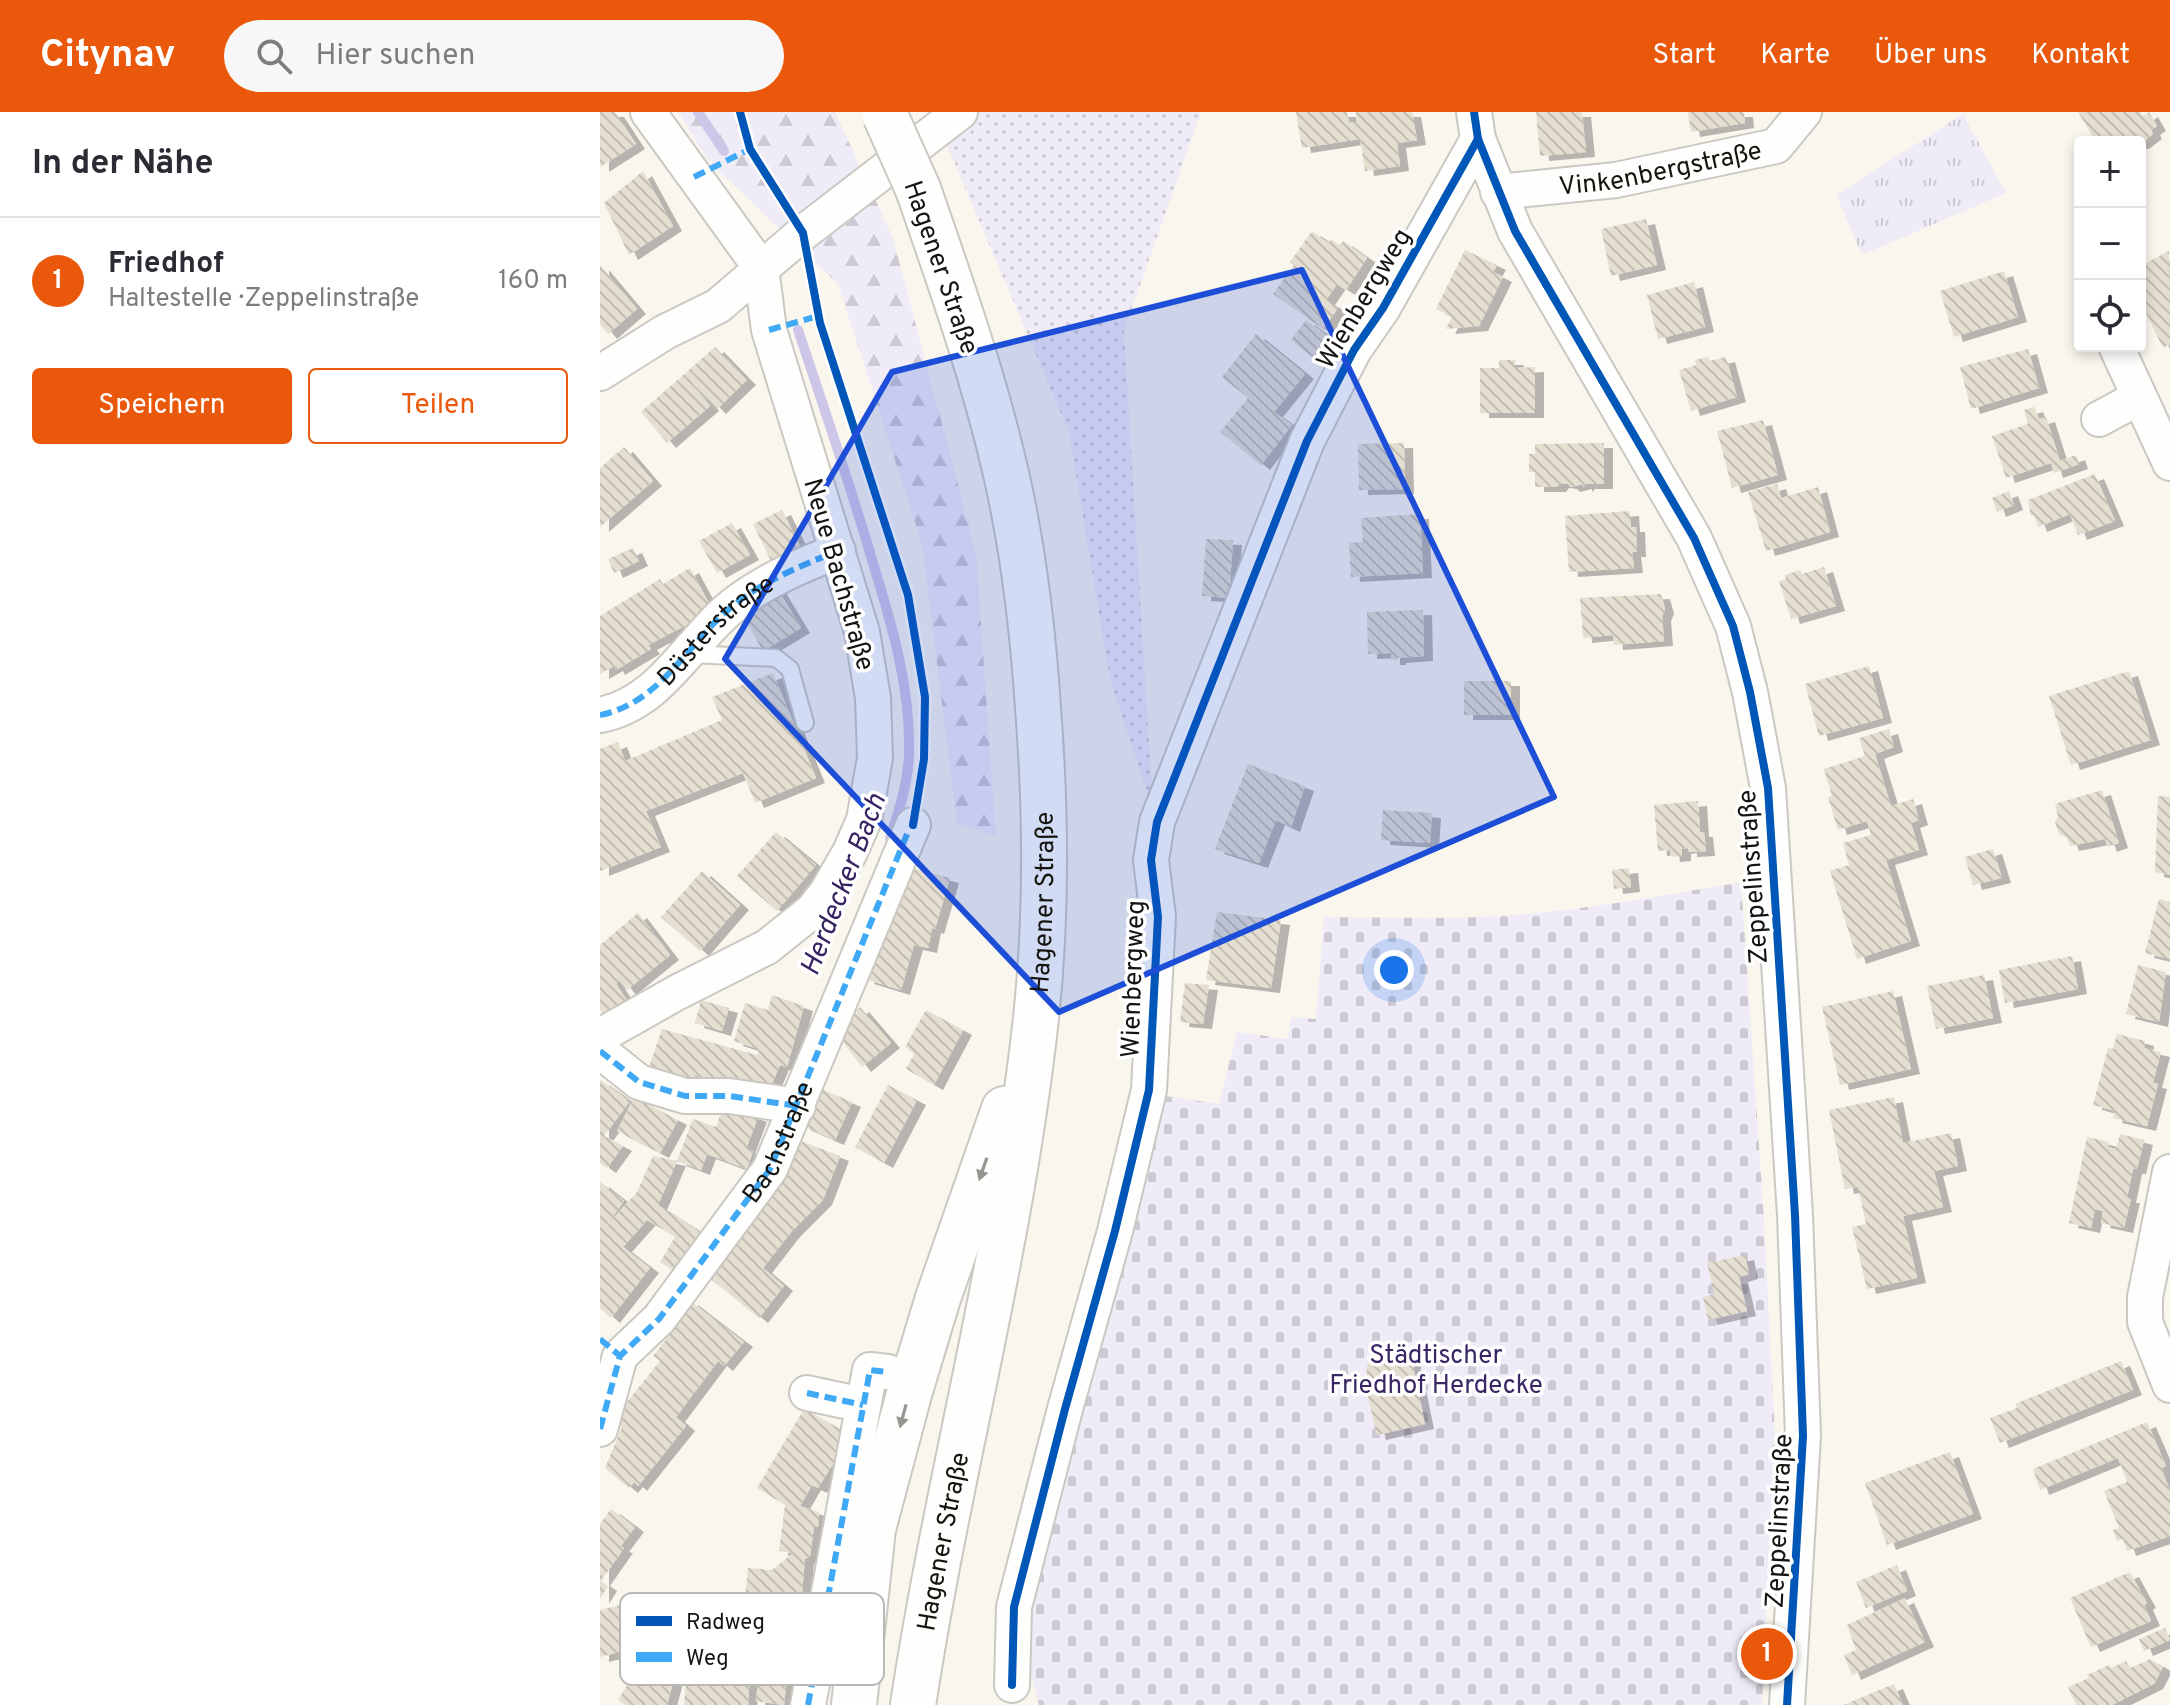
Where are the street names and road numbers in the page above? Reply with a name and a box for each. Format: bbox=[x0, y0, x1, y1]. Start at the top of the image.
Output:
street label: Vinkenbergstraße bbox=[1557, 135, 1765, 205]
street label: Hagener Straße bbox=[894, 177, 985, 359]
street label: Wienbergweg bbox=[1310, 223, 1420, 376]
street label: Neue Bachstraße bbox=[794, 475, 881, 675]
street label: Düsterstraße bbox=[651, 568, 781, 695]
street label: Zeppelinstraße bbox=[1732, 789, 1777, 965]
street label: Hagener Straße bbox=[1025, 811, 1063, 995]
street label: Wienbergweg bbox=[1115, 899, 1154, 1059]
street label: Bachstraße bbox=[736, 1077, 823, 1211]
street label: Zeppelinstraße bbox=[1759, 1433, 1802, 1609]
street label: Hagener Straße bbox=[911, 1450, 978, 1634]

